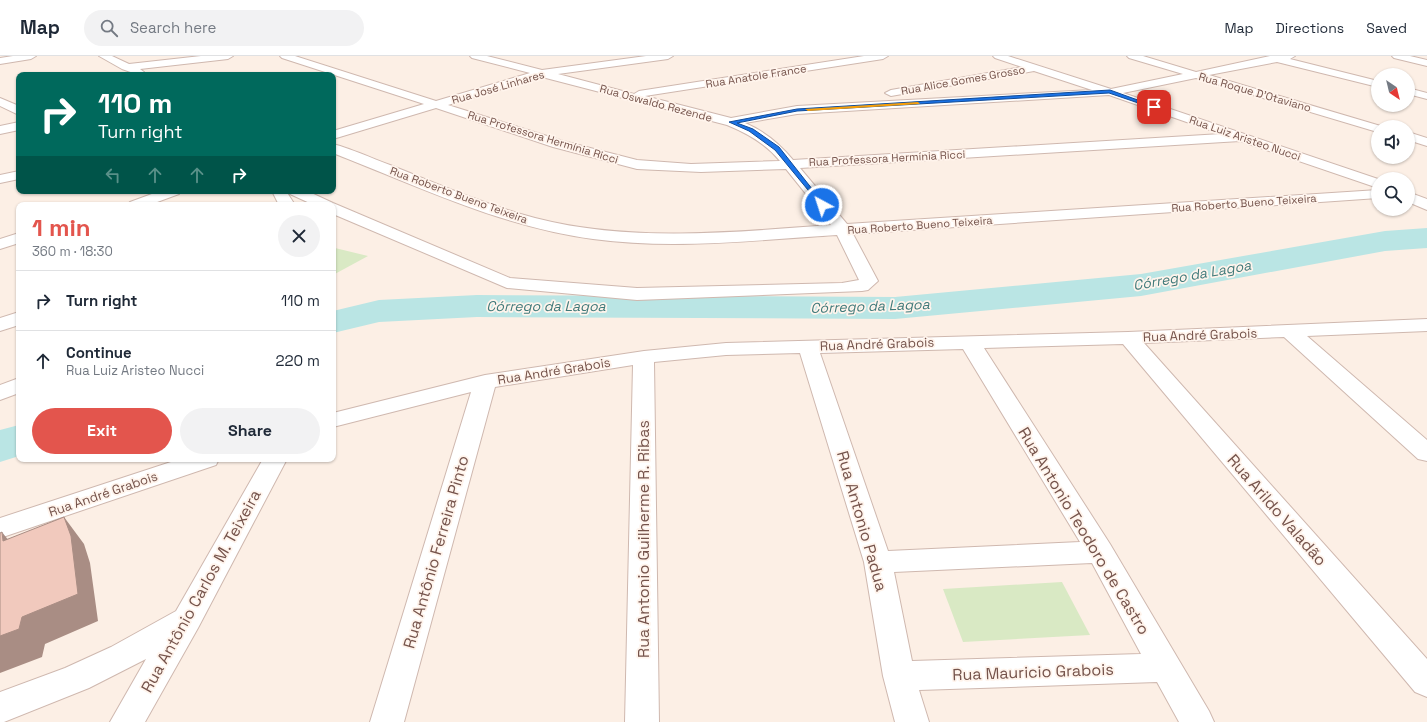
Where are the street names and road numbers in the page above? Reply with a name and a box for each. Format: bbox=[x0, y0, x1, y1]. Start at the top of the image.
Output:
street label: Rua Anatole France bbox=[704, 61, 808, 91]
street label: Rua Alice Gomes Grosso bbox=[900, 62, 1026, 98]
street label: Rua José Linhares bbox=[450, 67, 546, 107]
street label: Rua Roque D'Otaviano bbox=[1197, 69, 1313, 115]
street label: Rua Oswaldo Rezende bbox=[598, 81, 714, 125]
street label: Rua Professora Hermínia Ricci bbox=[466, 107, 620, 167]
street label: Rua Luiz Aristeo Nucci bbox=[1187, 112, 1303, 164]
street label: Rua Professora Hermínia Ricci bbox=[808, 147, 966, 169]
street label: Rua Roberto Bueno Teixeira bbox=[388, 164, 530, 227]
street label: Rua Roberto Bueno Teixeira bbox=[1171, 191, 1318, 215]
street label: Rua Roberto Bueno Teixeira bbox=[847, 213, 994, 237]
street label: Rua André Grabois bbox=[1143, 325, 1258, 345]
street label: Rua André Grabois bbox=[820, 334, 935, 354]
street label: Rua André Grabois bbox=[496, 354, 612, 388]
street label: Rua Antonio Guilherme R. Ribas bbox=[633, 420, 654, 658]
street label: Rua Antonio Teodoro de Castro bbox=[1014, 423, 1154, 639]
street label: Rua Antonio Padua bbox=[832, 448, 892, 594]
street label: Rua Arildo Valadão bbox=[1223, 450, 1331, 570]
street label: Rua Antônio Ferreira Pinto bbox=[398, 453, 474, 651]
street label: Rua André Grabois bbox=[46, 467, 160, 521]
street label: Rua Antônio Carlos M. Teixeira bbox=[136, 486, 266, 696]
street label: Rua Mauricio Grabois bbox=[952, 659, 1114, 685]

